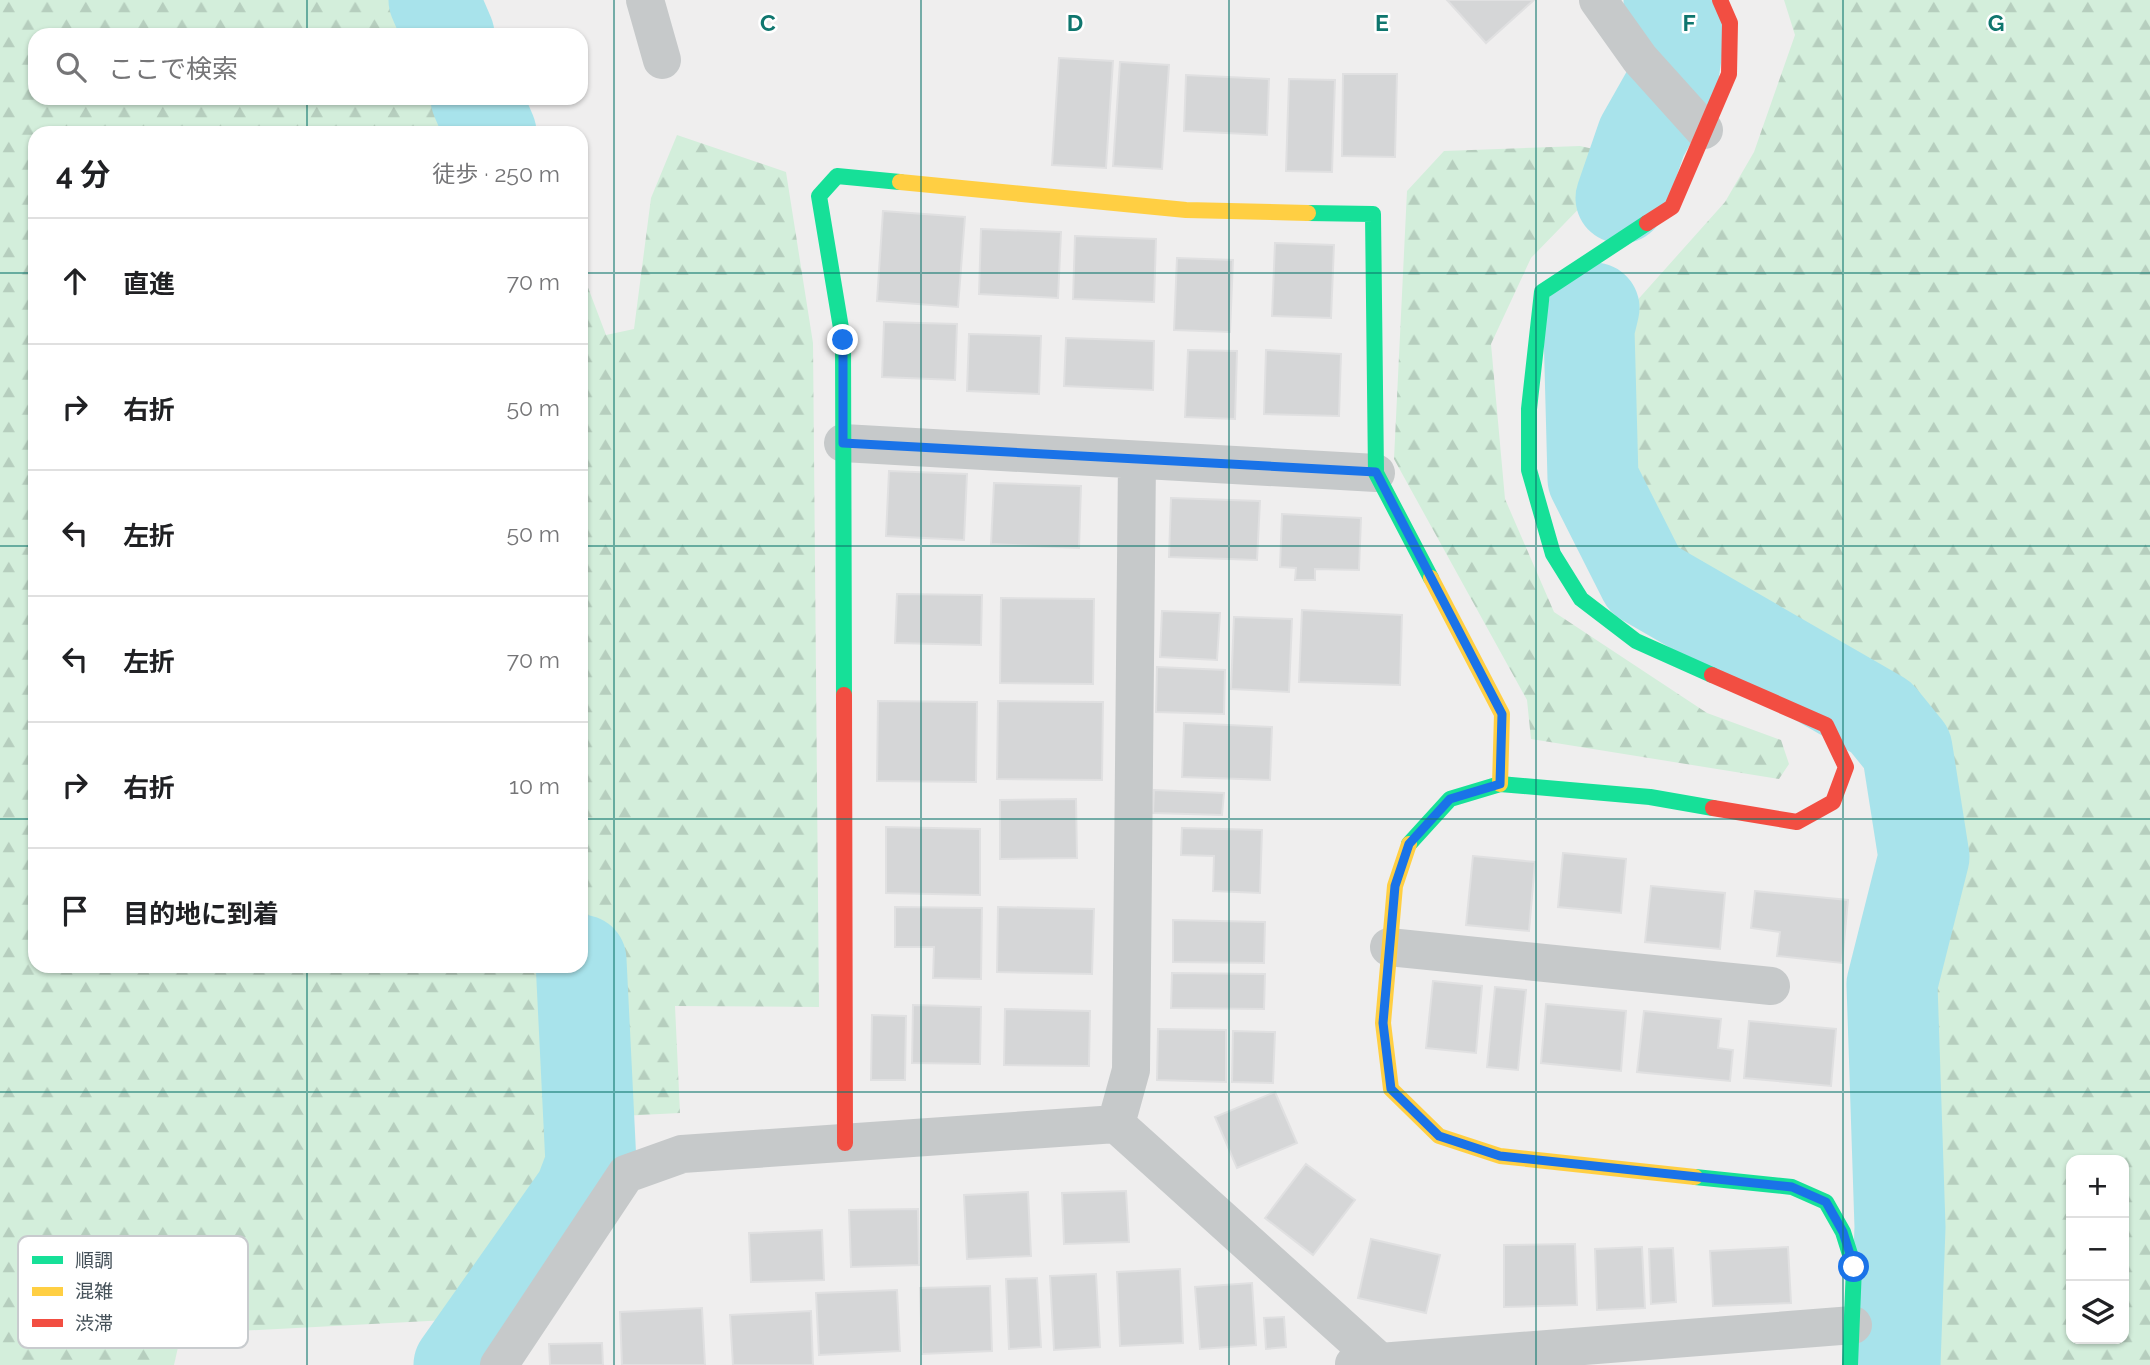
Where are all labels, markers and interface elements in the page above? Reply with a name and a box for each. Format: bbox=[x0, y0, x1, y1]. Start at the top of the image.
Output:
text: C bbox=[760, 9, 776, 36]
text: D bbox=[1067, 9, 1083, 36]
text: E bbox=[1375, 9, 1389, 36]
text: F bbox=[1682, 9, 1696, 36]
text: G bbox=[1988, 9, 2004, 36]
search box bbox=[28, 28, 588, 105]
icon: search bbox=[52, 48, 90, 86]
text: ここで検索 bbox=[108, 54, 238, 84]
text: 4 分 bbox=[56, 157, 110, 192]
text: 徒歩 · 250 m bbox=[432, 160, 560, 187]
icon: ahead bbox=[56, 262, 94, 300]
text: 70 m bbox=[507, 268, 560, 295]
text: 直進 bbox=[123, 269, 175, 299]
route end bbox=[827, 324, 858, 355]
icon: right bbox=[56, 388, 94, 426]
text: 50 m bbox=[506, 394, 560, 421]
text: 右折 bbox=[123, 395, 175, 425]
icon: left bbox=[56, 514, 94, 552]
text: 50 m bbox=[506, 520, 560, 547]
text: 左折 bbox=[123, 521, 175, 551]
icon: left bbox=[56, 640, 94, 678]
text: 70 m bbox=[507, 646, 560, 673]
text: 左折 bbox=[123, 647, 175, 677]
icon: right bbox=[56, 766, 94, 804]
text: 10 m bbox=[509, 772, 560, 799]
text: 右折 bbox=[123, 773, 175, 803]
icon: arrive bbox=[56, 892, 94, 930]
text: 目的地に到着 bbox=[123, 899, 279, 929]
map controls bbox=[2066, 1155, 2129, 1344]
button: + bbox=[2066, 1155, 2129, 1218]
button: − bbox=[2066, 1218, 2129, 1281]
legend bbox=[18, 1236, 248, 1348]
text: 順調 bbox=[75, 1249, 113, 1271]
route start bbox=[1838, 1251, 1869, 1282]
text: 混雑 bbox=[75, 1280, 113, 1302]
button: layers bbox=[2066, 1281, 2129, 1344]
text: 渋滞 bbox=[75, 1312, 113, 1334]

